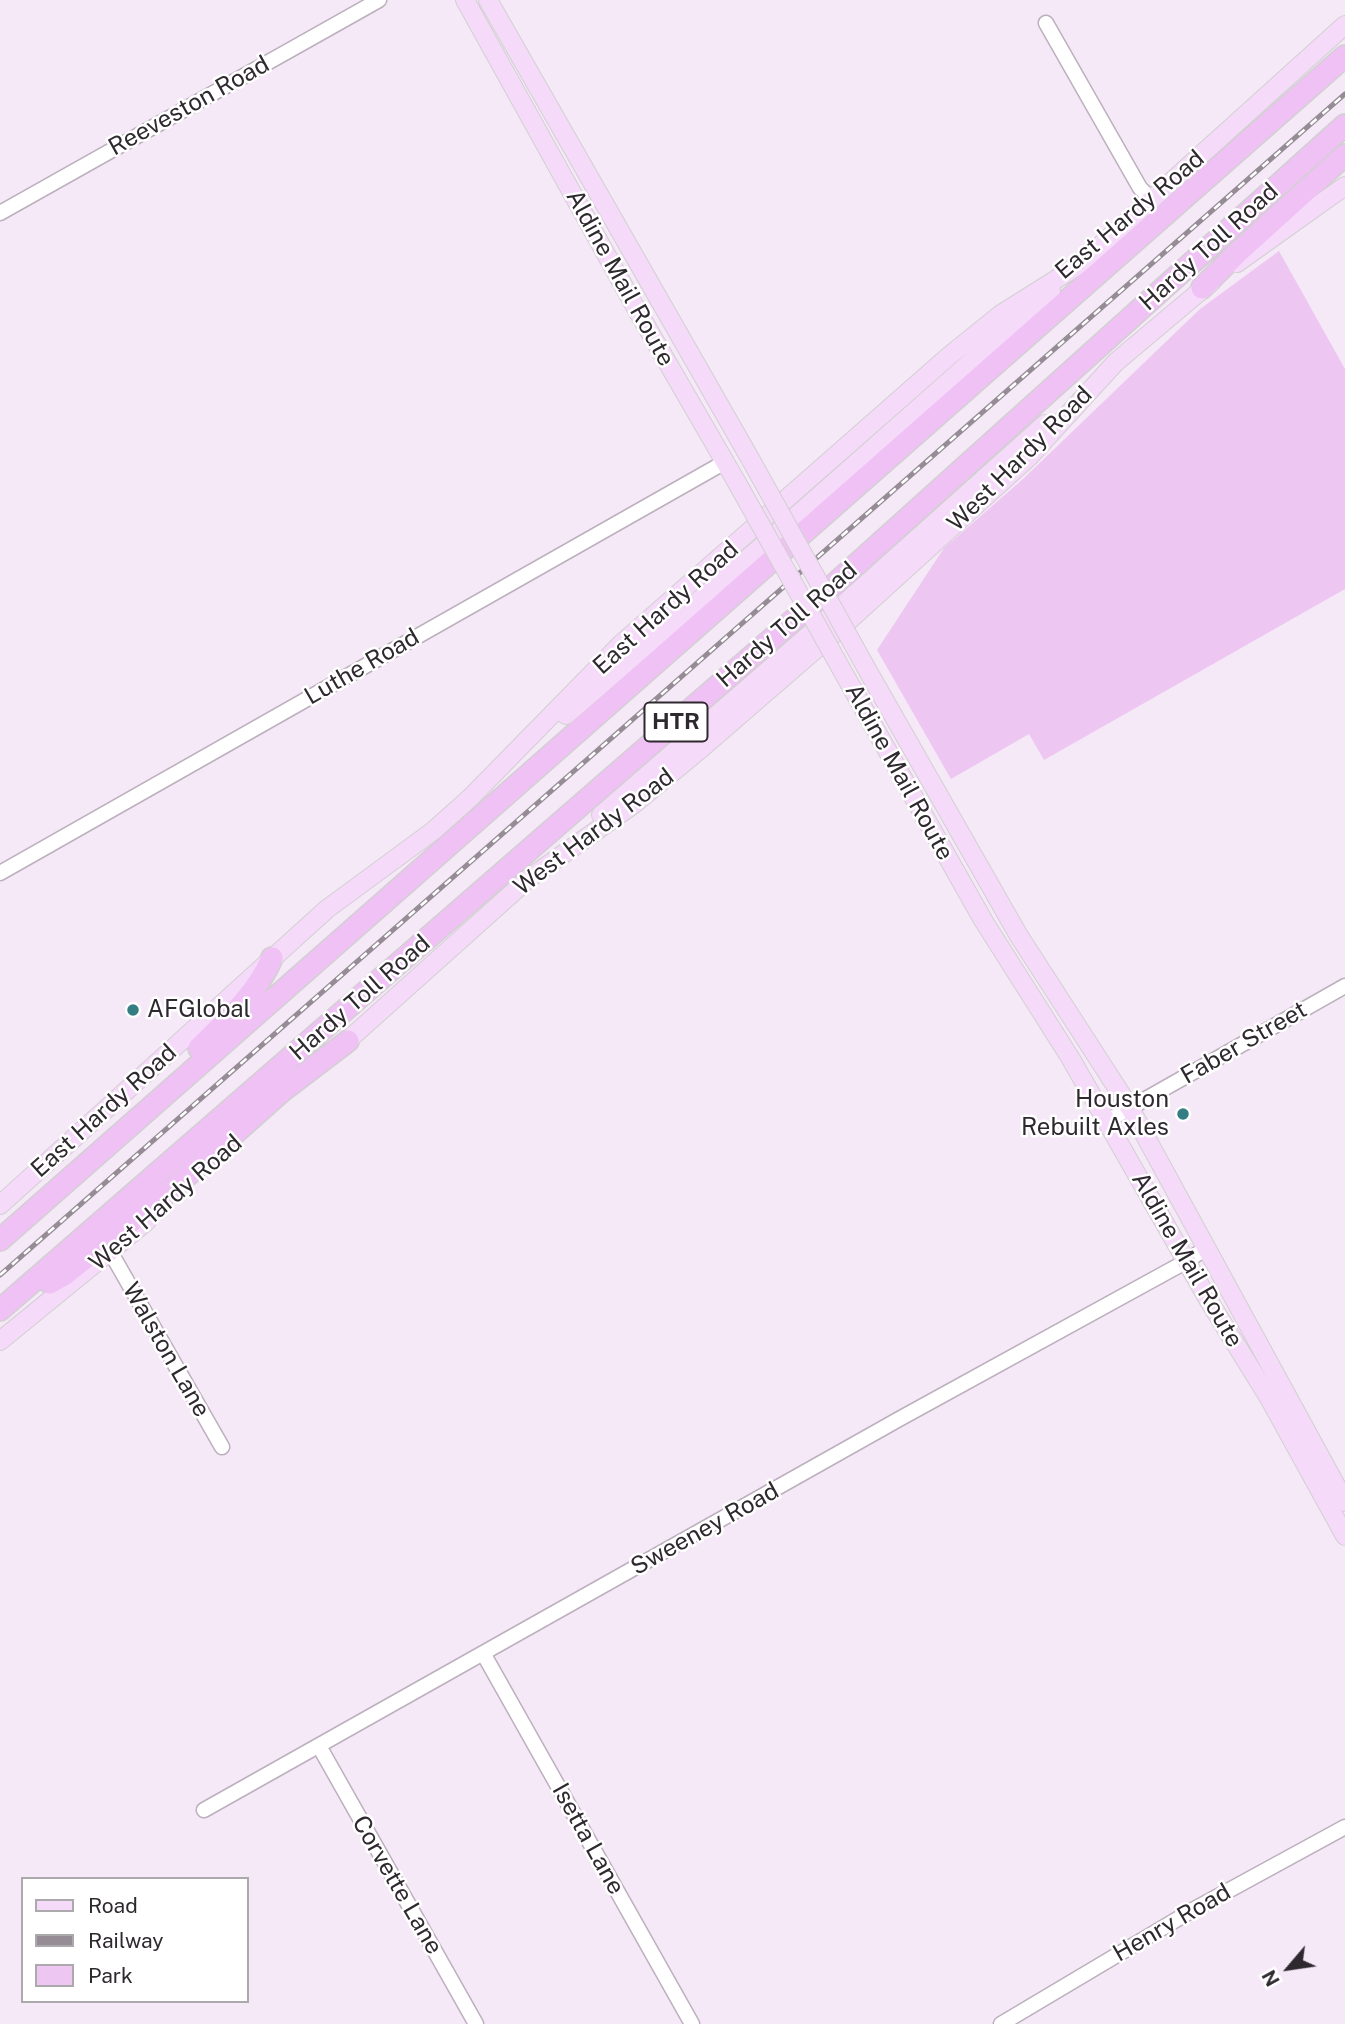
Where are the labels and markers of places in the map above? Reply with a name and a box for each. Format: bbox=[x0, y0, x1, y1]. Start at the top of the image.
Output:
place label: AFGlobal bbox=[147, 996, 251, 1024]
marker: AFGlobal bbox=[125, 1002, 141, 1018]
place label: Houston Rebuilt Axles bbox=[1021, 1086, 1169, 1142]
marker: Houston Rebuilt Axles bbox=[1175, 1106, 1191, 1122]

